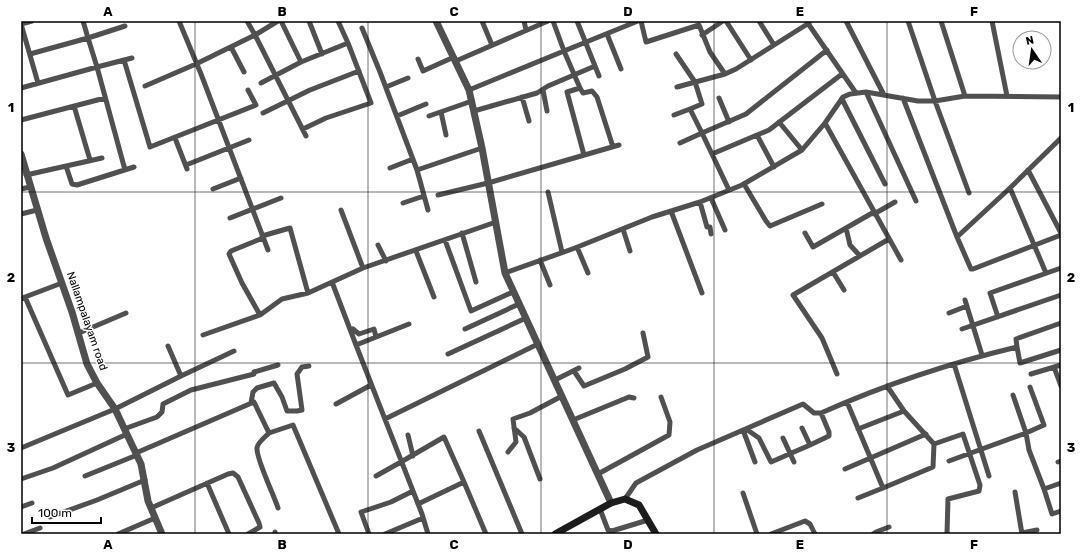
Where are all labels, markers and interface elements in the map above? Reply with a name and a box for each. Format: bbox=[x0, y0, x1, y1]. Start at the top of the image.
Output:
text: A bbox=[103, 4, 113, 19]
text: B bbox=[277, 4, 287, 19]
text: C bbox=[449, 4, 459, 19]
text: D bbox=[623, 4, 633, 19]
text: E bbox=[796, 4, 804, 19]
text: F bbox=[970, 4, 978, 19]
north arrow bbox=[1012, 30, 1052, 70]
text: N bbox=[1025, 34, 1035, 48]
text: 1 bbox=[8, 100, 14, 115]
text: 1 bbox=[1068, 100, 1074, 115]
text: 2 bbox=[7, 270, 15, 285]
street label: Nallampalayam road bbox=[64, 270, 110, 372]
text: 2 bbox=[1067, 270, 1075, 285]
text: 3 bbox=[7, 440, 16, 455]
text: 3 bbox=[1067, 440, 1076, 455]
scale bar bbox=[32, 499, 101, 525]
text: 100 m bbox=[38, 506, 72, 520]
text: A bbox=[103, 537, 113, 552]
text: B bbox=[277, 537, 287, 552]
text: C bbox=[449, 537, 459, 552]
text: D bbox=[623, 537, 633, 552]
text: E bbox=[796, 537, 804, 552]
text: F bbox=[970, 537, 978, 552]

